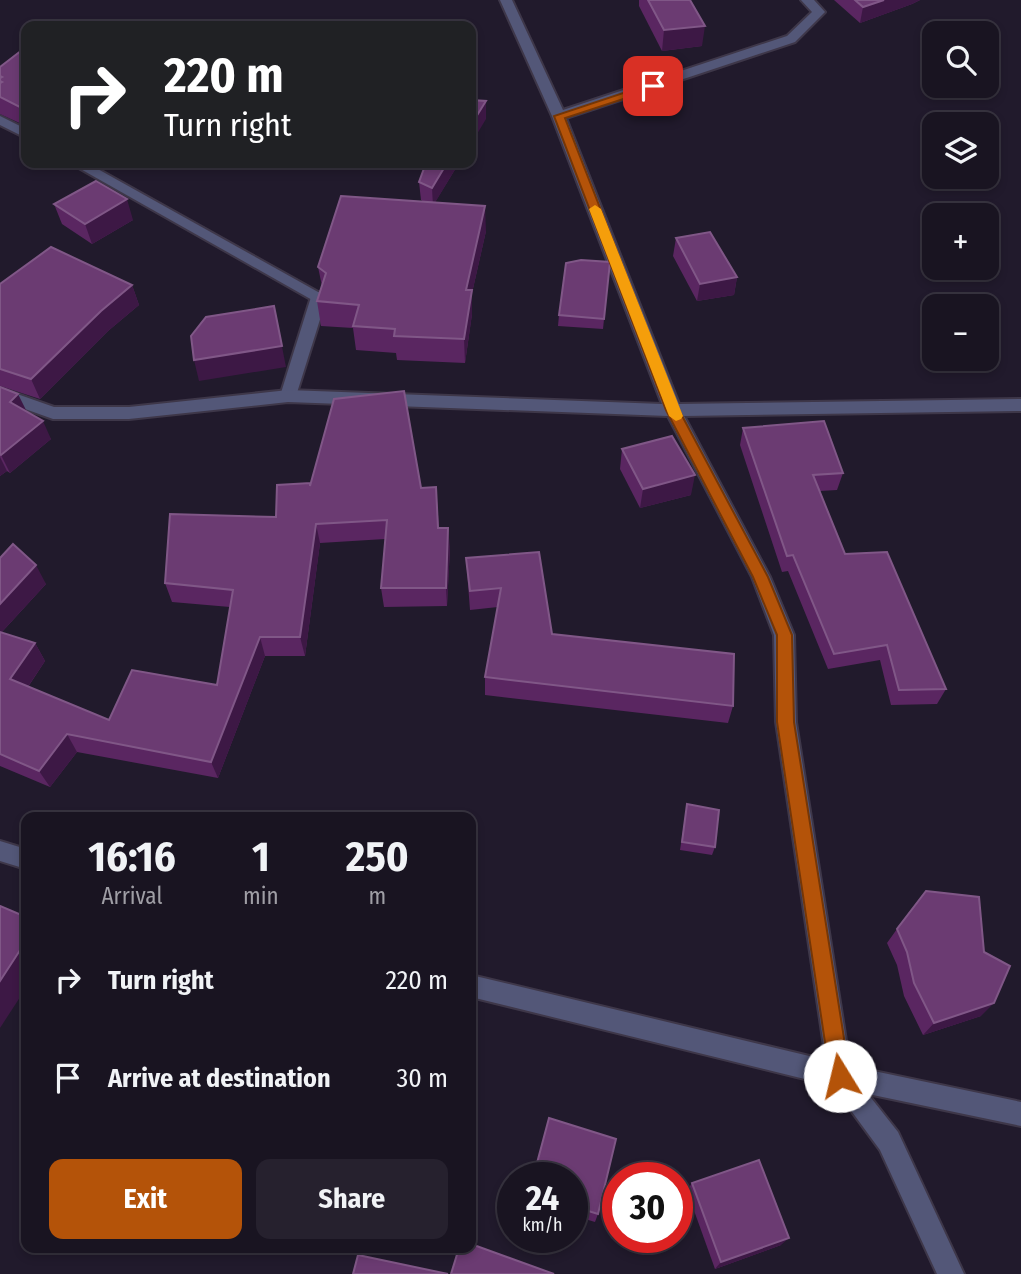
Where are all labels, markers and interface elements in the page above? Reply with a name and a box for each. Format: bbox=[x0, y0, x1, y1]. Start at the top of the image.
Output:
map controls bbox=[922, 21, 999, 371]
button: search bbox=[922, 21, 999, 98]
text: 220 m bbox=[164, 46, 284, 105]
icon: right bbox=[49, 49, 140, 140]
pin bbox=[623, 56, 683, 116]
icon: arrive bbox=[634, 67, 672, 105]
text: Turn right bbox=[164, 106, 291, 144]
button: layers bbox=[922, 112, 999, 189]
button: + bbox=[922, 203, 999, 280]
button: − bbox=[922, 294, 999, 371]
text: 16:16 bbox=[88, 832, 176, 882]
text: 1 bbox=[252, 832, 270, 882]
text: 250 bbox=[346, 832, 409, 882]
text: Arrival bbox=[102, 882, 162, 910]
text: min bbox=[243, 882, 279, 910]
text: m bbox=[368, 882, 386, 910]
icon: right bbox=[49, 961, 87, 999]
text: Turn right bbox=[108, 965, 214, 996]
text: 220 m bbox=[385, 965, 448, 996]
position arrow bbox=[803, 1039, 877, 1113]
icon: arrive bbox=[49, 1059, 87, 1097]
text: Arrive at destination bbox=[108, 1063, 331, 1094]
text: 30 m bbox=[397, 1063, 448, 1094]
button: Exit bbox=[49, 1159, 242, 1239]
button: Share bbox=[256, 1159, 448, 1239]
speed limit sign: 30 bbox=[602, 1162, 693, 1253]
text: 24 bbox=[526, 1177, 559, 1219]
text: km/h bbox=[522, 1214, 563, 1236]

